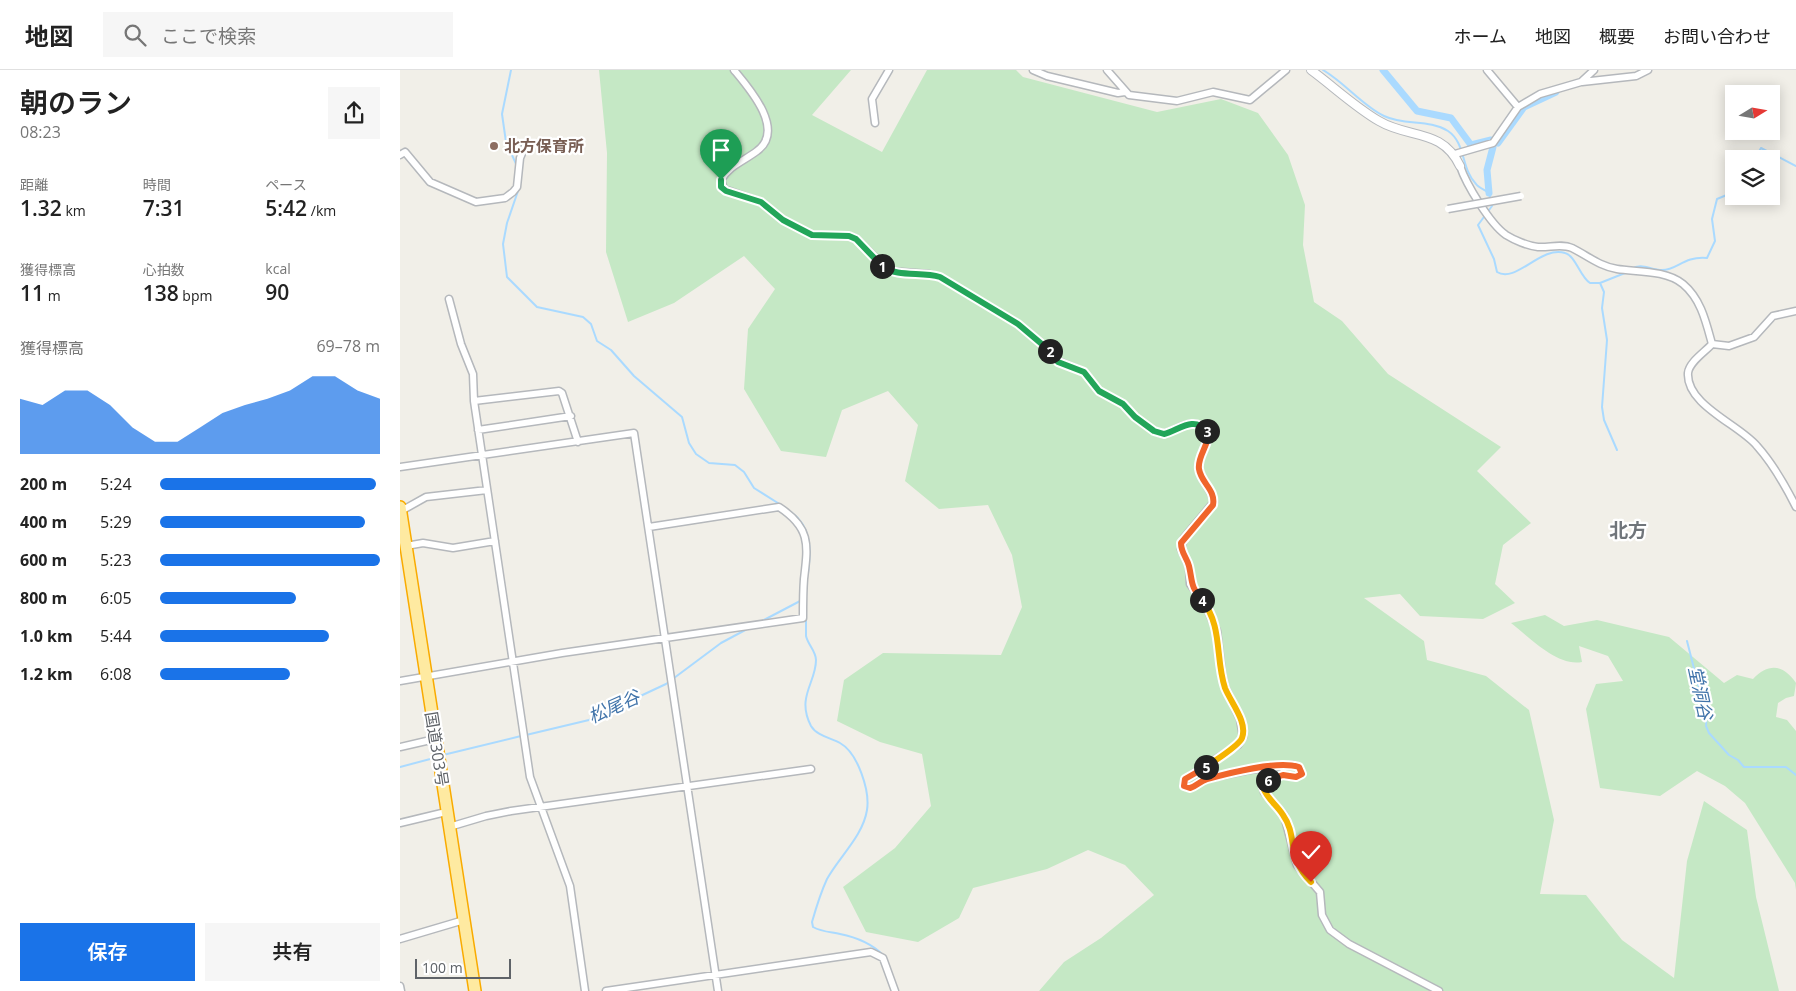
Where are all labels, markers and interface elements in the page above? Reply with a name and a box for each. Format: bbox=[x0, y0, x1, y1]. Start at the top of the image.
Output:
search box bbox=[103, 12, 453, 57]
text: 地図 bbox=[25, 19, 73, 52]
icon: search bbox=[121, 21, 149, 49]
text: ここで検索 bbox=[161, 23, 256, 49]
text: ホーム bbox=[1454, 24, 1507, 48]
text: 地図 bbox=[1535, 24, 1571, 48]
text: 概要 bbox=[1599, 24, 1635, 48]
text: お問い合わせ bbox=[1663, 24, 1771, 48]
text: 朝のラン bbox=[20, 83, 132, 121]
north arrow bbox=[1725, 85, 1780, 140]
map controls bbox=[1725, 85, 1780, 205]
button: share bbox=[328, 87, 380, 139]
text: 08:23 bbox=[20, 121, 61, 143]
pin bbox=[700, 129, 742, 180]
place label: 北方保育所 bbox=[504, 135, 584, 157]
icon: arrive bbox=[707, 136, 735, 164]
marker: 北方保育所 bbox=[488, 140, 500, 152]
button: layers bbox=[1725, 150, 1780, 205]
text: 距離 bbox=[20, 175, 48, 194]
text: 時間 bbox=[143, 175, 171, 194]
text: ペース bbox=[265, 175, 307, 194]
text: 1.32 bbox=[20, 194, 62, 222]
text: 7:31 bbox=[143, 194, 184, 222]
text: 5:42 bbox=[265, 194, 307, 222]
text: km bbox=[62, 201, 86, 220]
text: /km bbox=[307, 201, 336, 220]
pin: 1 bbox=[870, 254, 894, 278]
text: 1 bbox=[878, 257, 887, 276]
text: kcal bbox=[265, 259, 291, 278]
text: 獲得標高 bbox=[20, 260, 76, 279]
text: 心拍数 bbox=[143, 260, 185, 279]
text: 90 bbox=[265, 278, 289, 306]
text: 11 bbox=[20, 279, 44, 307]
text: 138 bbox=[143, 279, 179, 307]
text: m bbox=[44, 286, 61, 305]
text: bpm bbox=[179, 286, 212, 305]
text: 69–78 m bbox=[316, 335, 380, 357]
text: 獲得標高 bbox=[20, 337, 84, 359]
pin: 2 bbox=[1038, 338, 1062, 364]
text: 2 bbox=[1046, 342, 1055, 361]
pin: 3 bbox=[1194, 418, 1220, 444]
text: 3 bbox=[1203, 422, 1212, 441]
text: 200 m bbox=[20, 473, 67, 495]
text: 5:24 bbox=[100, 473, 132, 495]
text: 400 m bbox=[20, 511, 67, 533]
text: 5:29 bbox=[100, 511, 132, 533]
district label: 北方 bbox=[1609, 517, 1647, 543]
text: 600 m bbox=[20, 549, 67, 571]
text: 5:23 bbox=[100, 549, 132, 571]
text: 800 m bbox=[20, 587, 67, 609]
text: 6:05 bbox=[100, 587, 132, 609]
pin: 4 bbox=[1190, 588, 1214, 612]
text: 4 bbox=[1198, 591, 1207, 610]
text: 1.0 km bbox=[20, 625, 73, 647]
text: 5:44 bbox=[100, 625, 132, 647]
text: 1.2 km bbox=[20, 663, 73, 685]
text: 6:08 bbox=[100, 663, 132, 685]
water label: 堂洞谷 bbox=[1684, 664, 1719, 724]
water label: 松尾谷 bbox=[584, 683, 645, 728]
street label: 国道303号 bbox=[420, 710, 454, 788]
pin: 5 bbox=[1194, 754, 1218, 780]
text: 5 bbox=[1202, 758, 1211, 777]
pin: 6 bbox=[1256, 768, 1280, 792]
text: 6 bbox=[1264, 771, 1273, 790]
pin bbox=[1290, 831, 1332, 882]
icon: check bbox=[1297, 838, 1325, 866]
button: 保存 bbox=[20, 923, 195, 981]
button: 共有 bbox=[205, 923, 380, 981]
scale bar bbox=[415, 956, 511, 979]
text: 100 m bbox=[422, 958, 463, 977]

